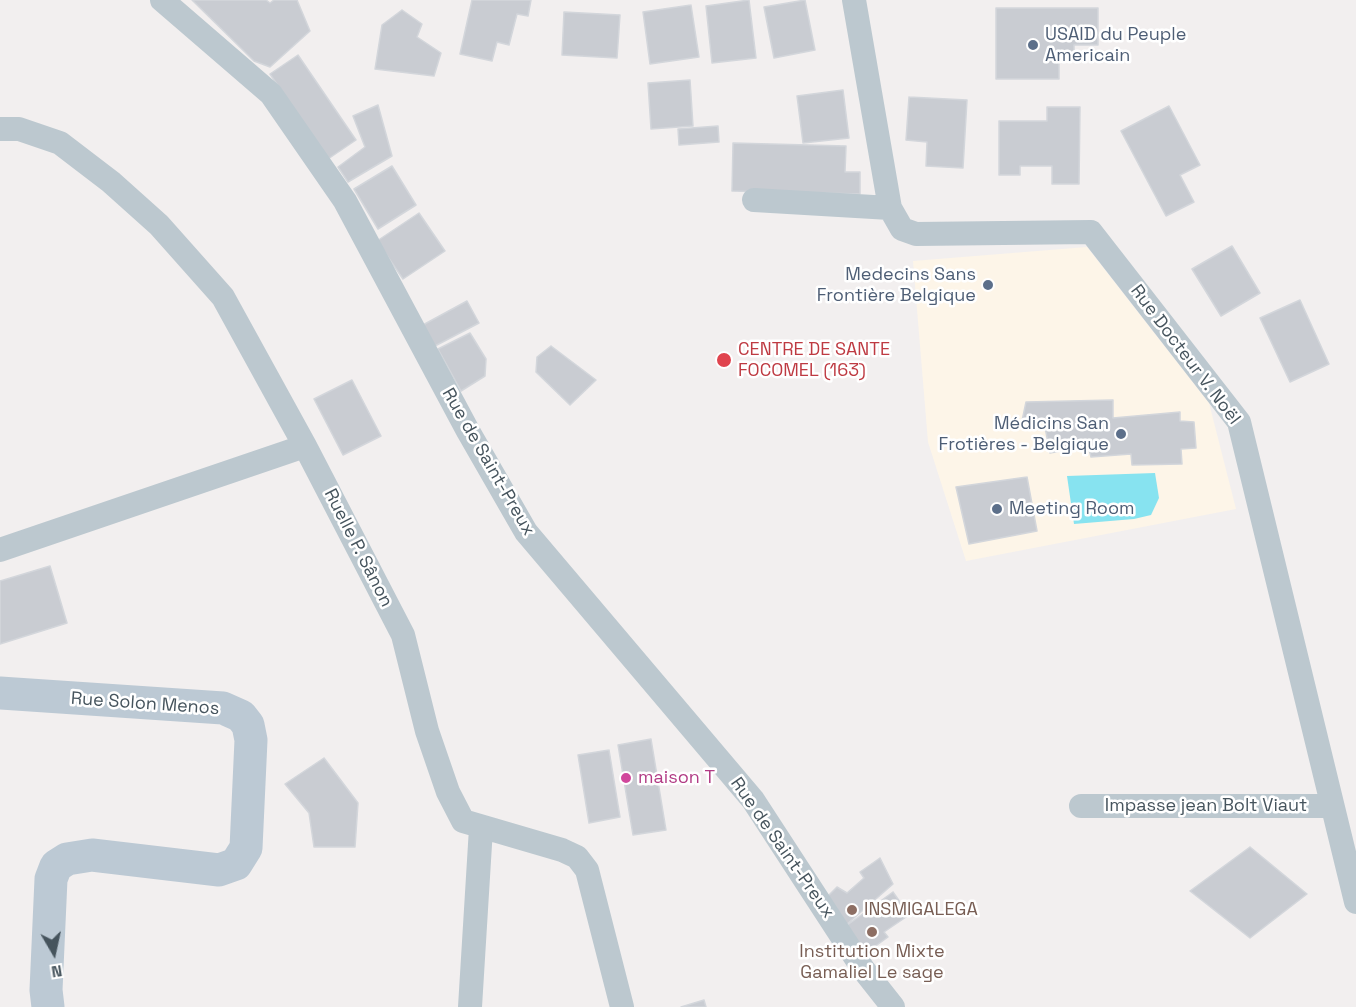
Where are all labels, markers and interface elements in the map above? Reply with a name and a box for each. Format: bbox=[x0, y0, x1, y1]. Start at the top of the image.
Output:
place label: USAID du Peuple Americain bbox=[1045, 24, 1186, 66]
marker: USAID du Peuple Americain bbox=[1026, 38, 1040, 52]
place label: Medecins Sans Frontière Belgique bbox=[817, 264, 976, 306]
marker: Medecins Sans Frontière Belgique bbox=[981, 278, 995, 292]
street label: Rue Docteur V. Noël bbox=[1125, 281, 1245, 429]
place label: CENTRE DE SANTE FOCOMEL (163) bbox=[738, 339, 890, 382]
marker: CENTRE DE SANTE FOCOMEL (163) bbox=[715, 351, 733, 369]
street label: Rue de Saint-Preux bbox=[437, 384, 539, 540]
place label: Médicins San Frotières - Belgique bbox=[938, 413, 1109, 456]
marker: Médicins San Frotières - Belgique bbox=[1114, 427, 1128, 441]
street label: Ruelle P. Sânon bbox=[319, 485, 397, 611]
place label: Meeting Room bbox=[1009, 498, 1135, 520]
marker: Meeting Room bbox=[990, 502, 1004, 516]
street label: Rue Solon Menos bbox=[70, 688, 220, 720]
place label: maison T bbox=[638, 767, 715, 789]
marker: maison T bbox=[619, 771, 633, 785]
street label: Rue de Saint-Preux bbox=[725, 773, 839, 923]
street label: Impasse jean Bolt Viaut bbox=[1105, 795, 1307, 817]
place label: INSMIGALEGA bbox=[864, 899, 978, 921]
marker: INSMIGALEGA bbox=[845, 903, 859, 917]
north arrow bbox=[24, 923, 84, 983]
marker: Institution Mixte Gamaliel Le sage bbox=[865, 925, 879, 939]
place label: Institution Mixte Gamaliel Le sage bbox=[799, 941, 945, 984]
text: N bbox=[50, 960, 64, 982]

